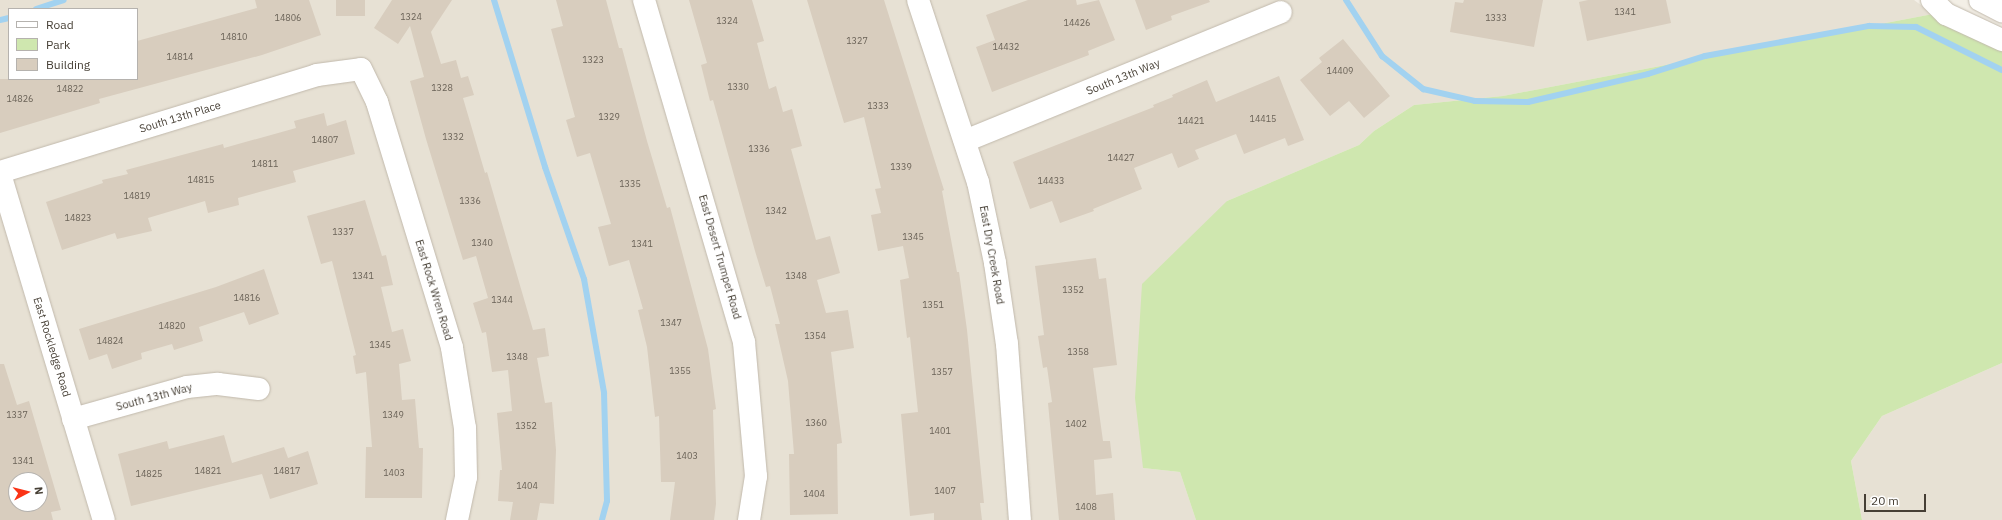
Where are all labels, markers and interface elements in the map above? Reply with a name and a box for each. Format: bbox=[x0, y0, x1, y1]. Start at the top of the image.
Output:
house number: 1341 bbox=[1614, 7, 1636, 17]
legend bbox=[8, 8, 138, 80]
house number: 1324 bbox=[400, 12, 422, 22]
house number: 14806 bbox=[275, 13, 301, 23]
house number: 1333 bbox=[1485, 13, 1507, 23]
house number: 1324 bbox=[716, 16, 738, 26]
text: Road bbox=[46, 17, 74, 32]
house number: 14426 bbox=[1064, 18, 1090, 28]
house number: 14810 bbox=[221, 32, 247, 42]
house number: 1327 bbox=[846, 36, 868, 46]
text: Park bbox=[46, 37, 70, 52]
house number: 14432 bbox=[993, 42, 1019, 52]
house number: 14814 bbox=[167, 52, 193, 62]
house number: 1323 bbox=[582, 55, 604, 65]
street label: South 13th Way bbox=[1084, 56, 1162, 98]
text: Building bbox=[46, 57, 90, 72]
house number: 14409 bbox=[1327, 66, 1353, 76]
house number: 1330 bbox=[727, 82, 749, 92]
house number: 1328 bbox=[431, 83, 453, 93]
house number: 14822 bbox=[57, 84, 83, 94]
house number: 14826 bbox=[7, 94, 33, 104]
street label: South 13th Place bbox=[138, 98, 222, 136]
house number: 1333 bbox=[867, 101, 889, 111]
house number: 1329 bbox=[598, 112, 620, 122]
house number: 14415 bbox=[1250, 114, 1276, 124]
house number: 14421 bbox=[1178, 116, 1204, 126]
house number: 1332 bbox=[442, 132, 464, 142]
house number: 14807 bbox=[312, 135, 338, 145]
house number: 1336 bbox=[748, 144, 770, 154]
house number: 14427 bbox=[1108, 153, 1134, 163]
house number: 14811 bbox=[252, 159, 278, 169]
house number: 1339 bbox=[890, 162, 912, 172]
house number: 14815 bbox=[188, 175, 214, 185]
house number: 14433 bbox=[1038, 176, 1064, 186]
house number: 1335 bbox=[619, 179, 641, 189]
house number: 14819 bbox=[124, 191, 150, 201]
street label: East Desert Trumpet Road bbox=[696, 193, 744, 321]
house number: 1336 bbox=[459, 196, 481, 206]
street label: East Dry Creek Road bbox=[977, 205, 1007, 305]
house number: 1342 bbox=[765, 206, 787, 216]
house number: 14823 bbox=[65, 213, 91, 223]
house number: 1337 bbox=[332, 227, 354, 237]
house number: 1345 bbox=[902, 232, 924, 242]
street label: East Rock Wren Road bbox=[412, 238, 456, 342]
house number: 1340 bbox=[471, 238, 493, 248]
house number: 1341 bbox=[631, 239, 653, 249]
house number: 1341 bbox=[352, 271, 374, 281]
house number: 1348 bbox=[785, 271, 807, 281]
house number: 1352 bbox=[1062, 285, 1084, 295]
house number: 14816 bbox=[234, 293, 260, 303]
house number: 1344 bbox=[491, 295, 513, 305]
street label: East Rockledge Road bbox=[31, 296, 73, 398]
house number: 1351 bbox=[922, 300, 944, 310]
house number: 1347 bbox=[660, 318, 682, 328]
house number: 14820 bbox=[159, 321, 185, 331]
house number: 1354 bbox=[804, 331, 826, 341]
house number: 14824 bbox=[97, 336, 123, 346]
house number: 1345 bbox=[369, 340, 391, 350]
house number: 1358 bbox=[1067, 347, 1089, 357]
house number: 1348 bbox=[506, 352, 528, 362]
house number: 1355 bbox=[669, 366, 691, 376]
house number: 1357 bbox=[931, 367, 953, 377]
street label: South 13th Way bbox=[114, 380, 194, 414]
house number: 1337 bbox=[6, 410, 28, 420]
house number: 1349 bbox=[382, 410, 404, 420]
house number: 1360 bbox=[805, 418, 827, 428]
house number: 1402 bbox=[1065, 419, 1087, 429]
house number: 1352 bbox=[515, 421, 537, 431]
house number: 1401 bbox=[929, 426, 951, 436]
house number: 1403 bbox=[676, 451, 698, 461]
house number: 1341 bbox=[12, 456, 34, 466]
house number: 14821 bbox=[195, 466, 221, 476]
house number: 14817 bbox=[274, 466, 300, 476]
house number: 1403 bbox=[383, 468, 405, 478]
house number: 14825 bbox=[136, 469, 162, 479]
north arrow bbox=[8, 472, 48, 512]
house number: 1404 bbox=[516, 481, 538, 491]
text: N bbox=[31, 486, 46, 495]
house number: 1407 bbox=[934, 486, 956, 496]
scale bar bbox=[1866, 486, 1928, 512]
house number: 1404 bbox=[803, 489, 825, 499]
text: 20 m bbox=[1871, 493, 1899, 508]
house number: 1408 bbox=[1075, 502, 1097, 512]

